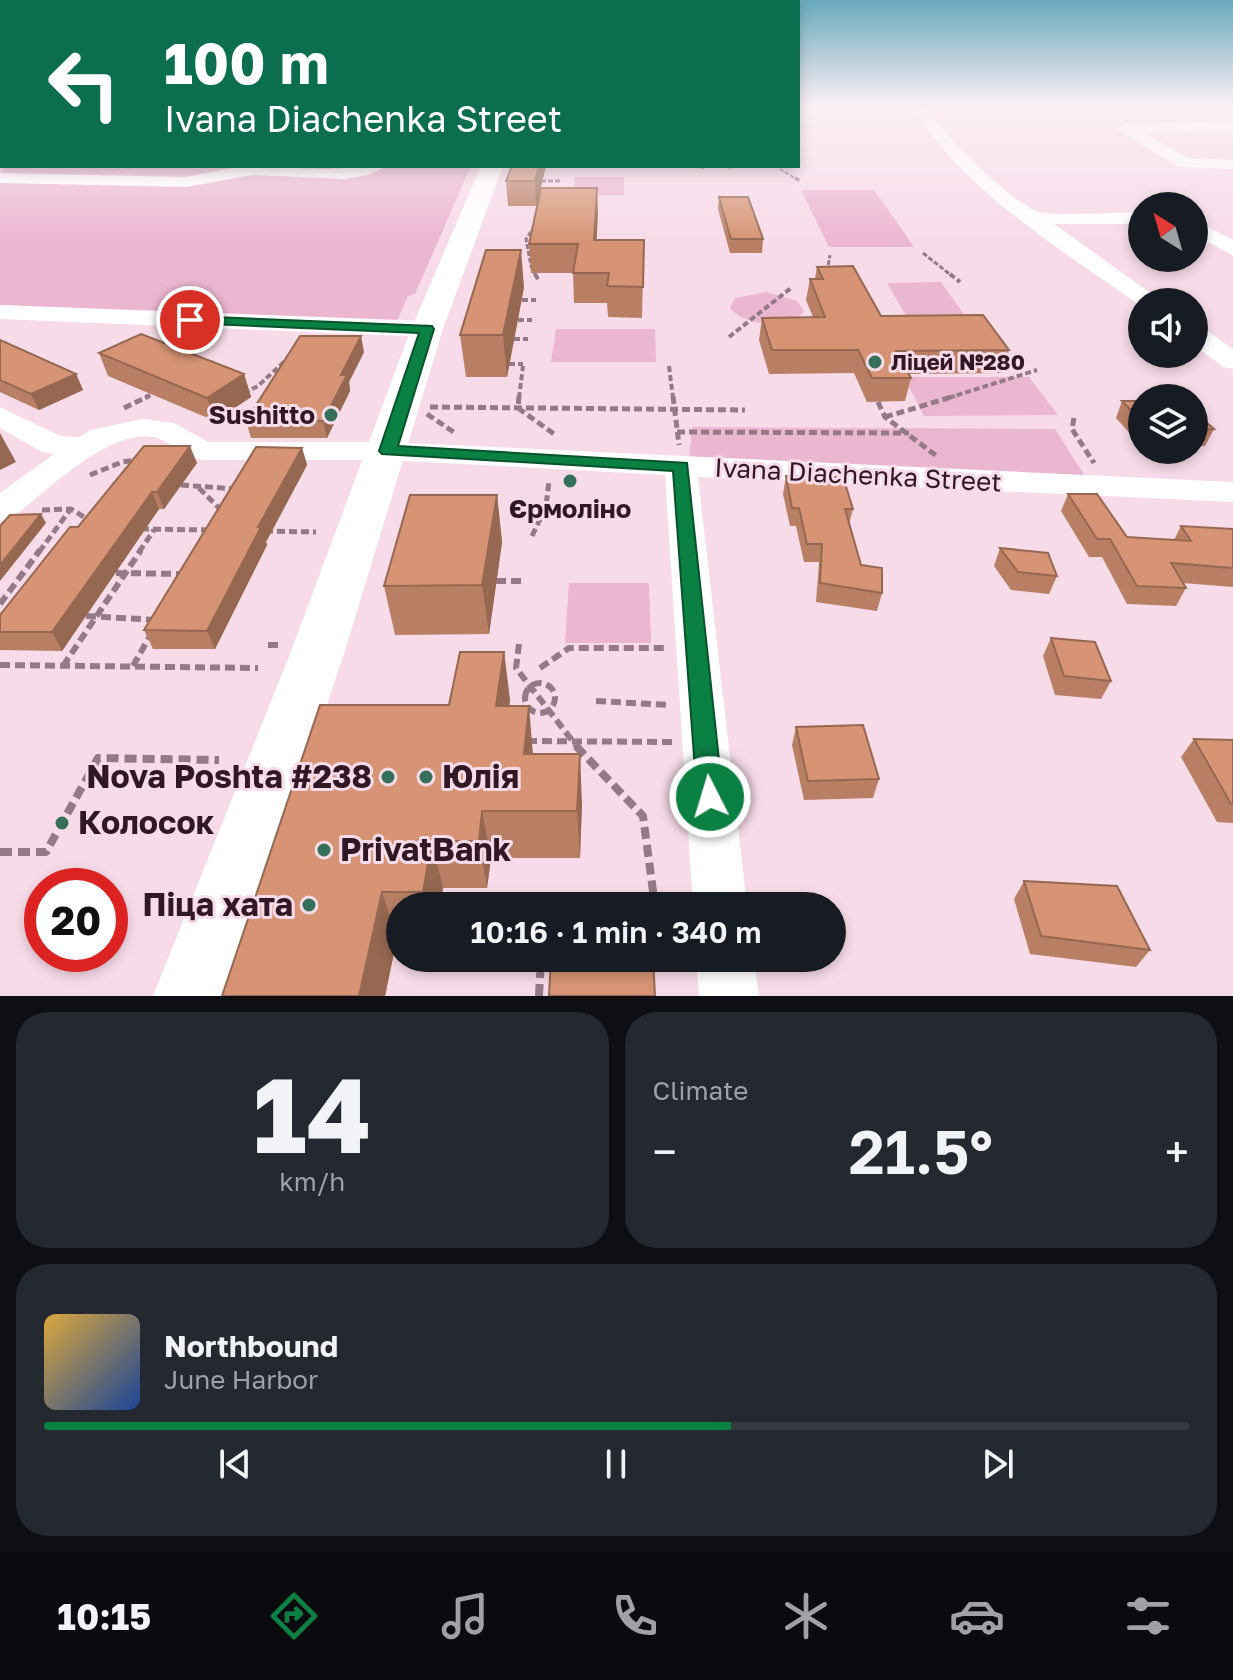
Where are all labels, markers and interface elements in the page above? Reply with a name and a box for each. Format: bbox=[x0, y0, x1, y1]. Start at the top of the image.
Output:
text: 100 m bbox=[164, 29, 329, 96]
icon: left bbox=[32, 32, 136, 136]
text: Ivana Diachenka Street bbox=[164, 97, 562, 140]
north arrow bbox=[1128, 192, 1208, 272]
map controls bbox=[1128, 192, 1208, 464]
pin bbox=[156, 286, 224, 354]
button: sound bbox=[1128, 288, 1208, 368]
icon: arrive bbox=[168, 298, 212, 342]
place label: Ліцей №280 bbox=[891, 348, 1025, 375]
marker: Ліцей №280 bbox=[866, 353, 884, 371]
button: layers bbox=[1128, 384, 1208, 464]
place label: Sushitto bbox=[209, 399, 315, 430]
marker: Sushitto bbox=[322, 406, 340, 424]
street label: Ivana Diachenka Street bbox=[714, 451, 1002, 498]
marker: Єрмоліно bbox=[561, 472, 579, 490]
place label: Єрмоліно bbox=[509, 493, 631, 524]
position arrow bbox=[668, 755, 752, 839]
place label: Nova Poshta #238 bbox=[86, 757, 372, 795]
place label: Юлія bbox=[442, 757, 519, 795]
marker: Nova Poshta #238 bbox=[379, 768, 397, 786]
marker: Юлія bbox=[417, 768, 435, 786]
place label: Колосок bbox=[78, 803, 215, 841]
marker: Колосок bbox=[53, 814, 71, 832]
place label: PrivatBank bbox=[340, 830, 512, 868]
marker: PrivatBank bbox=[315, 841, 333, 859]
speed limit sign: 20 bbox=[24, 868, 128, 972]
place label: Піца хата bbox=[142, 885, 293, 923]
marker: Піца хата bbox=[300, 896, 318, 914]
text: 10:16 · 1 min · 340 m bbox=[470, 914, 762, 950]
text: 14 bbox=[253, 1051, 372, 1176]
text: Climate bbox=[653, 1075, 748, 1106]
text: 21.5° bbox=[849, 1115, 993, 1187]
text: − bbox=[653, 1125, 677, 1178]
text: + bbox=[1165, 1125, 1189, 1178]
text: km/h bbox=[279, 1166, 345, 1197]
text: Northbound bbox=[164, 1328, 338, 1364]
text: June Harbor bbox=[164, 1364, 318, 1395]
icon: previous bbox=[213, 1442, 257, 1486]
icon: pause bbox=[594, 1442, 638, 1486]
icon: next bbox=[976, 1442, 1020, 1486]
icon: directions bbox=[266, 1588, 322, 1644]
icon: music bbox=[437, 1588, 493, 1644]
icon: phone bbox=[607, 1588, 663, 1644]
icon: climate bbox=[778, 1588, 834, 1644]
icon: car bbox=[949, 1588, 1005, 1644]
icon: filters bbox=[1120, 1588, 1176, 1644]
text: 10:15 bbox=[57, 1595, 151, 1638]

